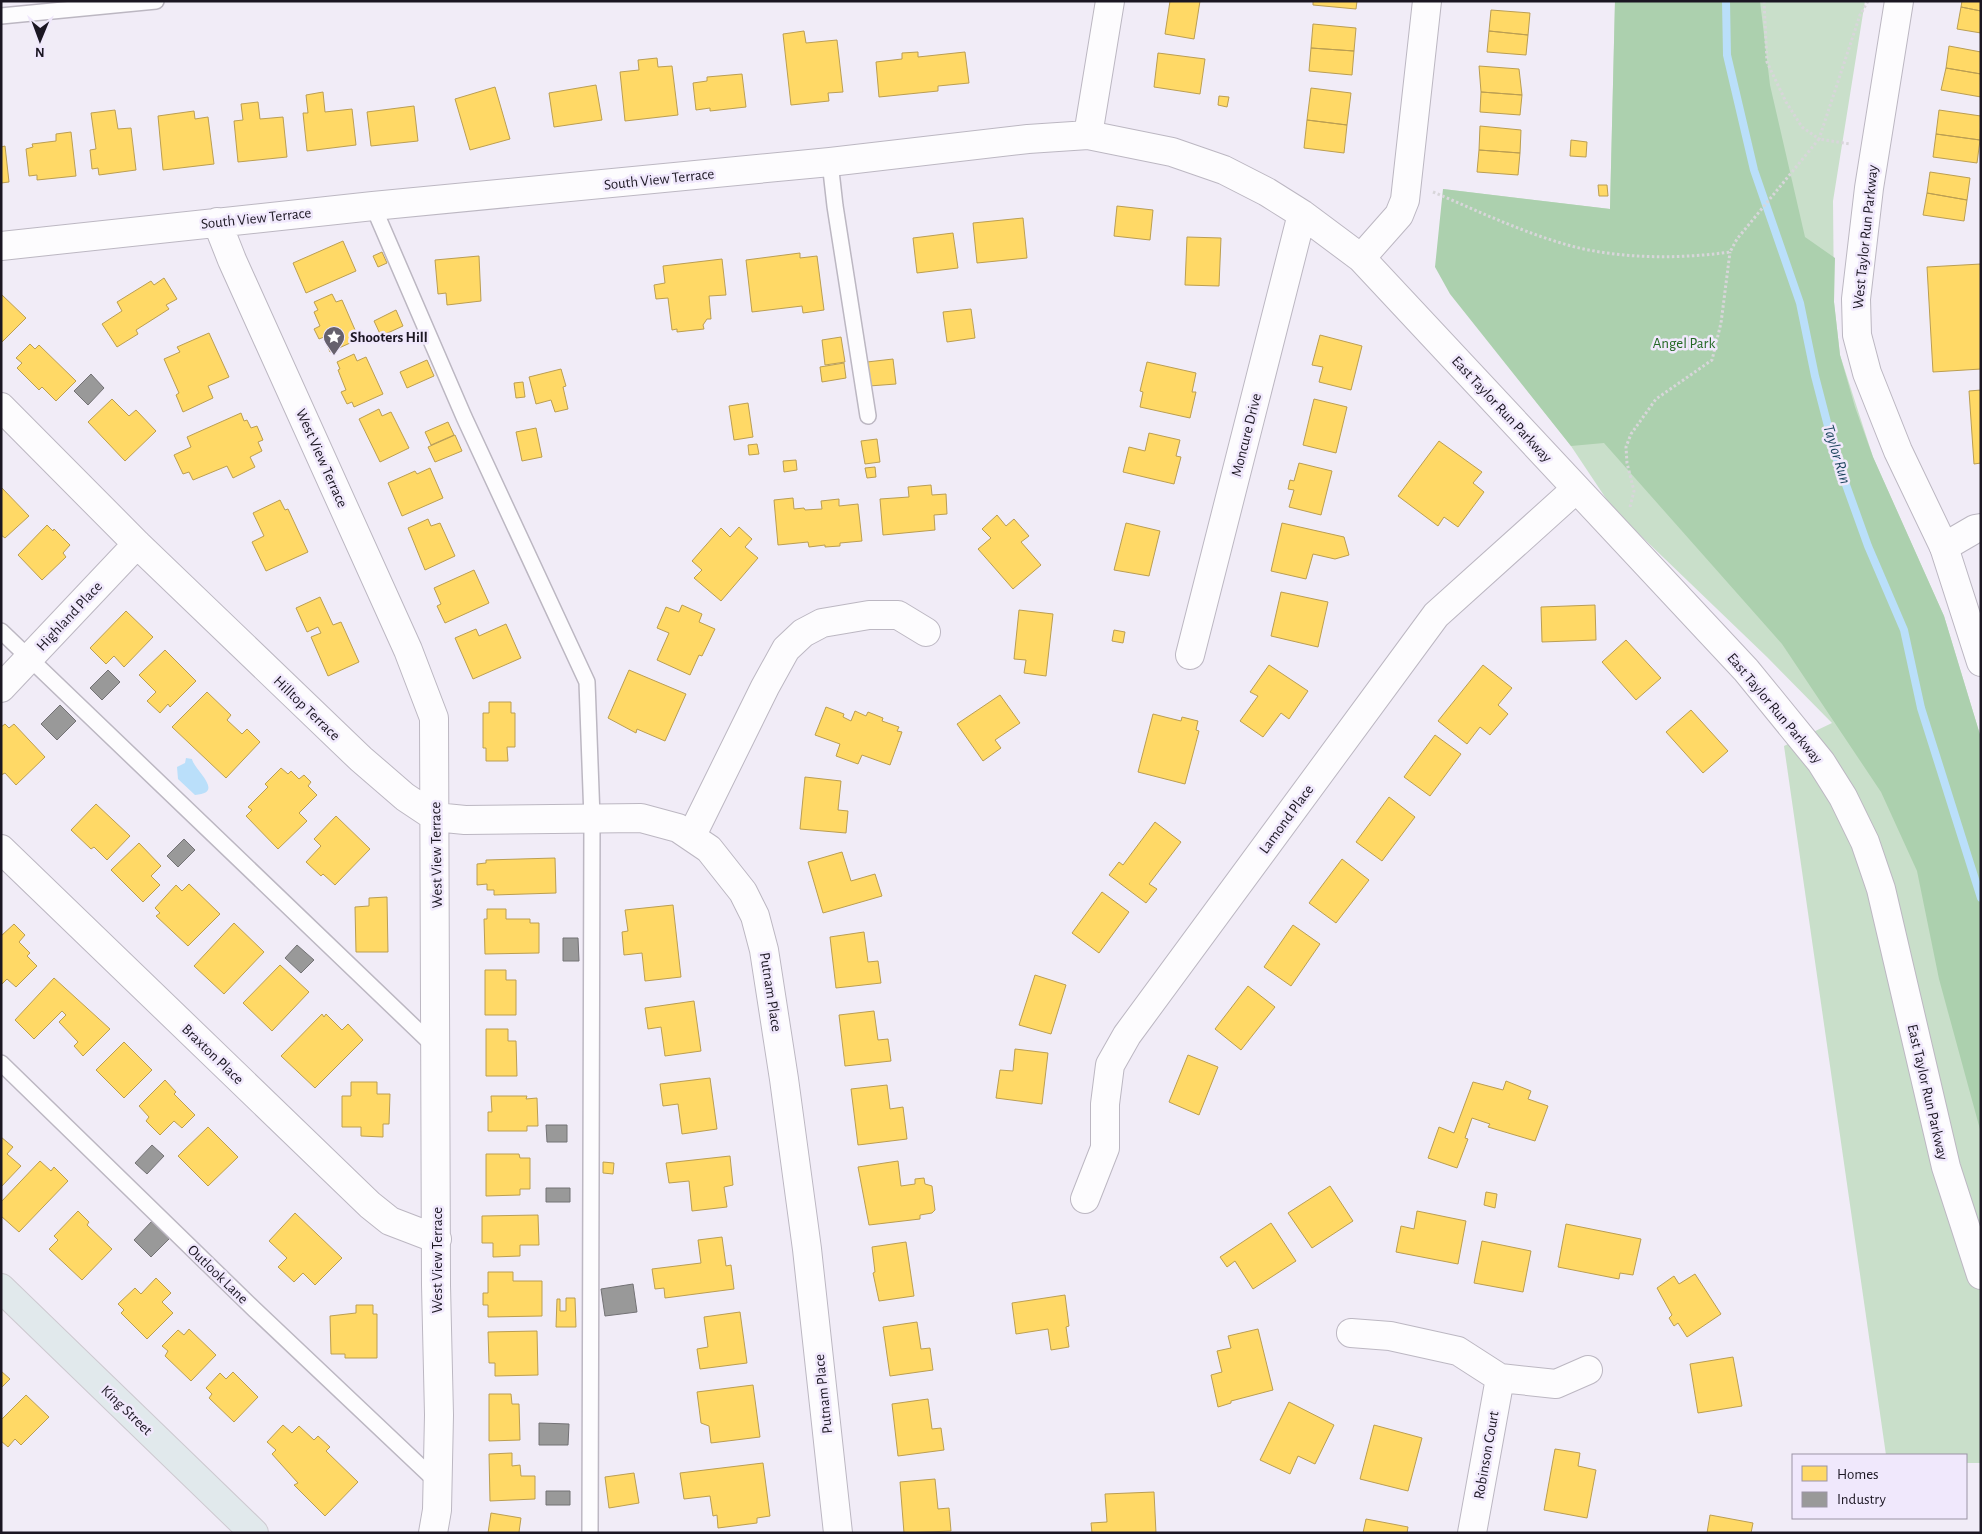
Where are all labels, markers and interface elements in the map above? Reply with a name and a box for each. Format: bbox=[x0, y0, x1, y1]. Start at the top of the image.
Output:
north arrow bbox=[15, 15, 65, 65]
text: N bbox=[35, 45, 45, 59]
street label: West Taylor Run Parkway bbox=[1850, 164, 1881, 310]
street label: South View Terrace bbox=[603, 166, 715, 193]
street label: South View Terrace bbox=[200, 205, 312, 232]
place icon: Shooters Hill bbox=[322, 325, 346, 356]
place label: Shooters Hill bbox=[350, 330, 428, 345]
park label: Angel Park bbox=[1653, 336, 1715, 351]
street label: East Taylor Run Parkway bbox=[1449, 353, 1555, 466]
street label: Moncure Drive bbox=[1229, 392, 1264, 478]
street label: West View Terrace bbox=[293, 407, 350, 510]
water label: Taylor Run bbox=[1820, 423, 1854, 486]
street label: Highland Place bbox=[34, 579, 105, 654]
street label: East Taylor Run Parkway bbox=[1724, 650, 1825, 767]
street label: Hilltop Terrace bbox=[271, 673, 343, 744]
street label: Lamond Place bbox=[1256, 782, 1316, 857]
street label: West View Terrace bbox=[428, 802, 445, 908]
street label: Putnam Place bbox=[757, 951, 784, 1033]
street label: Braxton Place bbox=[179, 1021, 246, 1087]
street label: East Taylor Run Parkway bbox=[1905, 1023, 1951, 1162]
street label: West View Terrace bbox=[430, 1207, 445, 1313]
street label: Outlook Lane bbox=[185, 1242, 251, 1307]
street label: Putnam Place bbox=[812, 1353, 835, 1435]
street label: King Street bbox=[98, 1383, 155, 1438]
street label: Robinson Court bbox=[1471, 1410, 1502, 1500]
legend bbox=[1792, 1454, 1967, 1519]
text: Homes bbox=[1837, 1467, 1879, 1482]
text: Industry bbox=[1837, 1492, 1886, 1507]

